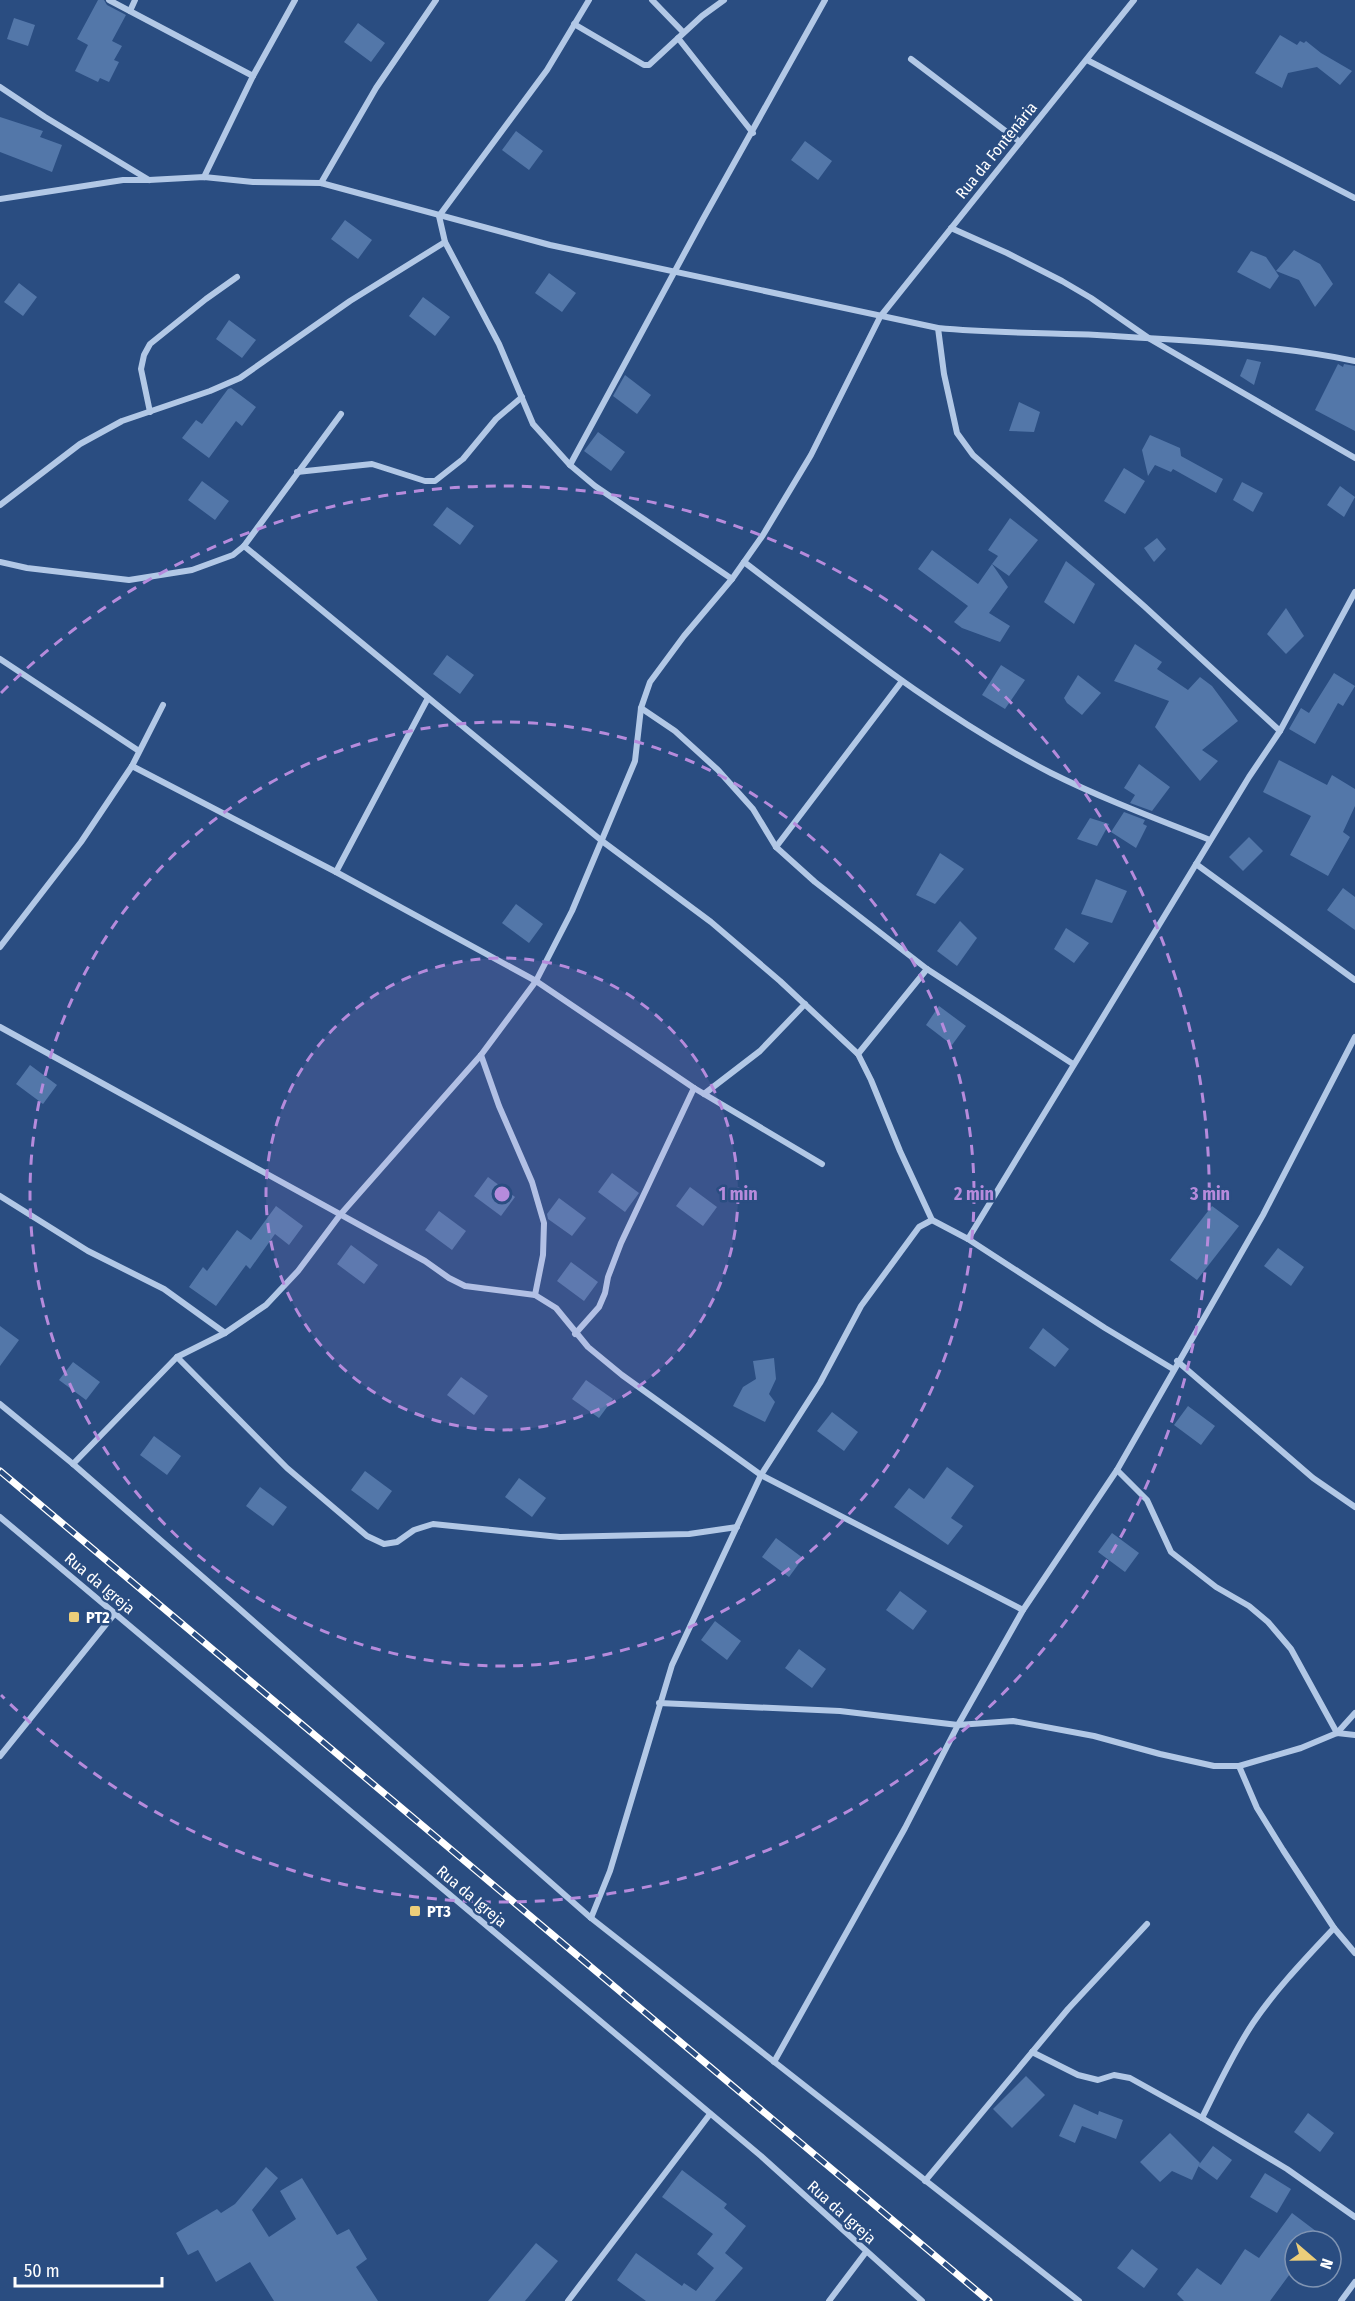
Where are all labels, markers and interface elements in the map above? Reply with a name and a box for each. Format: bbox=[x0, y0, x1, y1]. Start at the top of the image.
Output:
street label: Rua da Fontenária bbox=[952, 98, 1041, 202]
text: 1 min bbox=[718, 1183, 758, 1205]
text: 2 min bbox=[953, 1183, 994, 1205]
text: 3 min bbox=[1189, 1183, 1230, 1205]
centre of rings bbox=[492, 1184, 512, 1204]
street label: Rua da Igreja bbox=[61, 1549, 139, 1618]
place label: PT2 bbox=[86, 1608, 110, 1627]
marker: PT2 bbox=[67, 1610, 81, 1624]
street label: Rua da Igreja bbox=[433, 1862, 511, 1931]
place label: PT3 bbox=[427, 1902, 451, 1921]
marker: PT3 bbox=[408, 1904, 422, 1918]
street label: Rua da Igreja bbox=[804, 2177, 880, 2248]
north arrow bbox=[1283, 2229, 1343, 2289]
scale bar bbox=[15, 2250, 162, 2288]
text: N bbox=[1316, 2256, 1337, 2272]
text: 50 m bbox=[24, 2260, 60, 2282]

